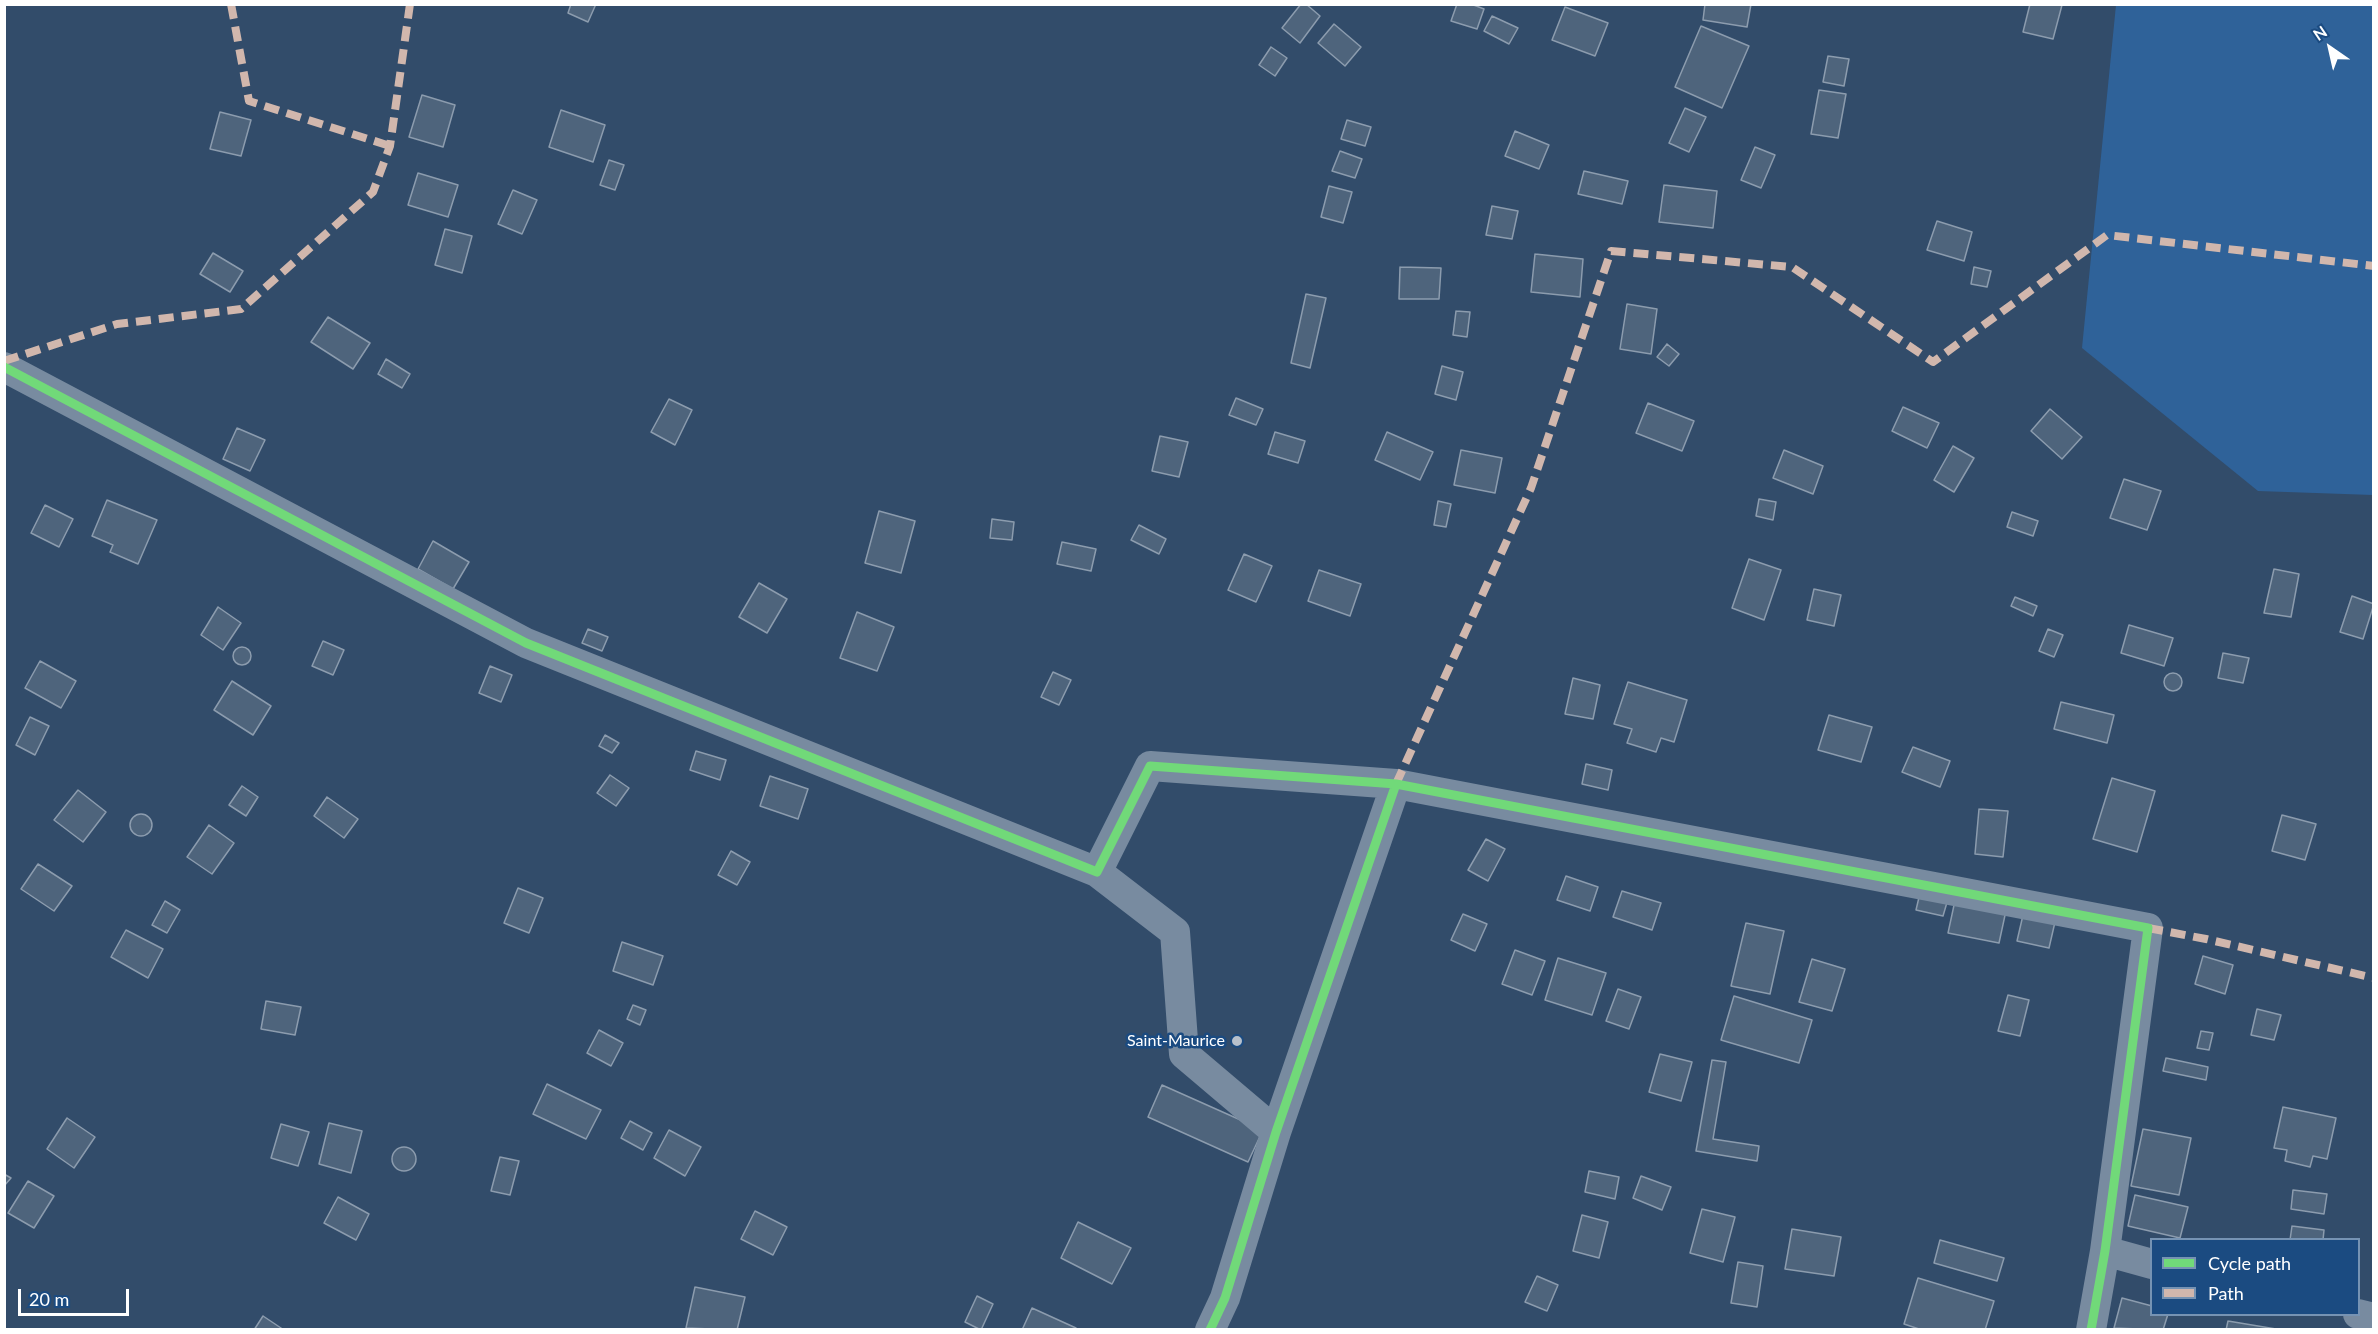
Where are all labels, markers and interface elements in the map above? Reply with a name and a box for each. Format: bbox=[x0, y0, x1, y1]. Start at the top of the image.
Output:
north arrow bbox=[2300, 18, 2360, 78]
text: N bbox=[2309, 21, 2330, 44]
place label: Saint-Maurice bbox=[1127, 1031, 1225, 1051]
marker: Saint-Maurice bbox=[1230, 1034, 1244, 1048]
legend bbox=[2150, 1238, 2360, 1316]
text: Cycle path bbox=[2208, 1252, 2291, 1274]
scale bar bbox=[21, 1277, 132, 1315]
text: Path bbox=[2208, 1282, 2244, 1304]
text: 20 m bbox=[29, 1288, 69, 1310]

